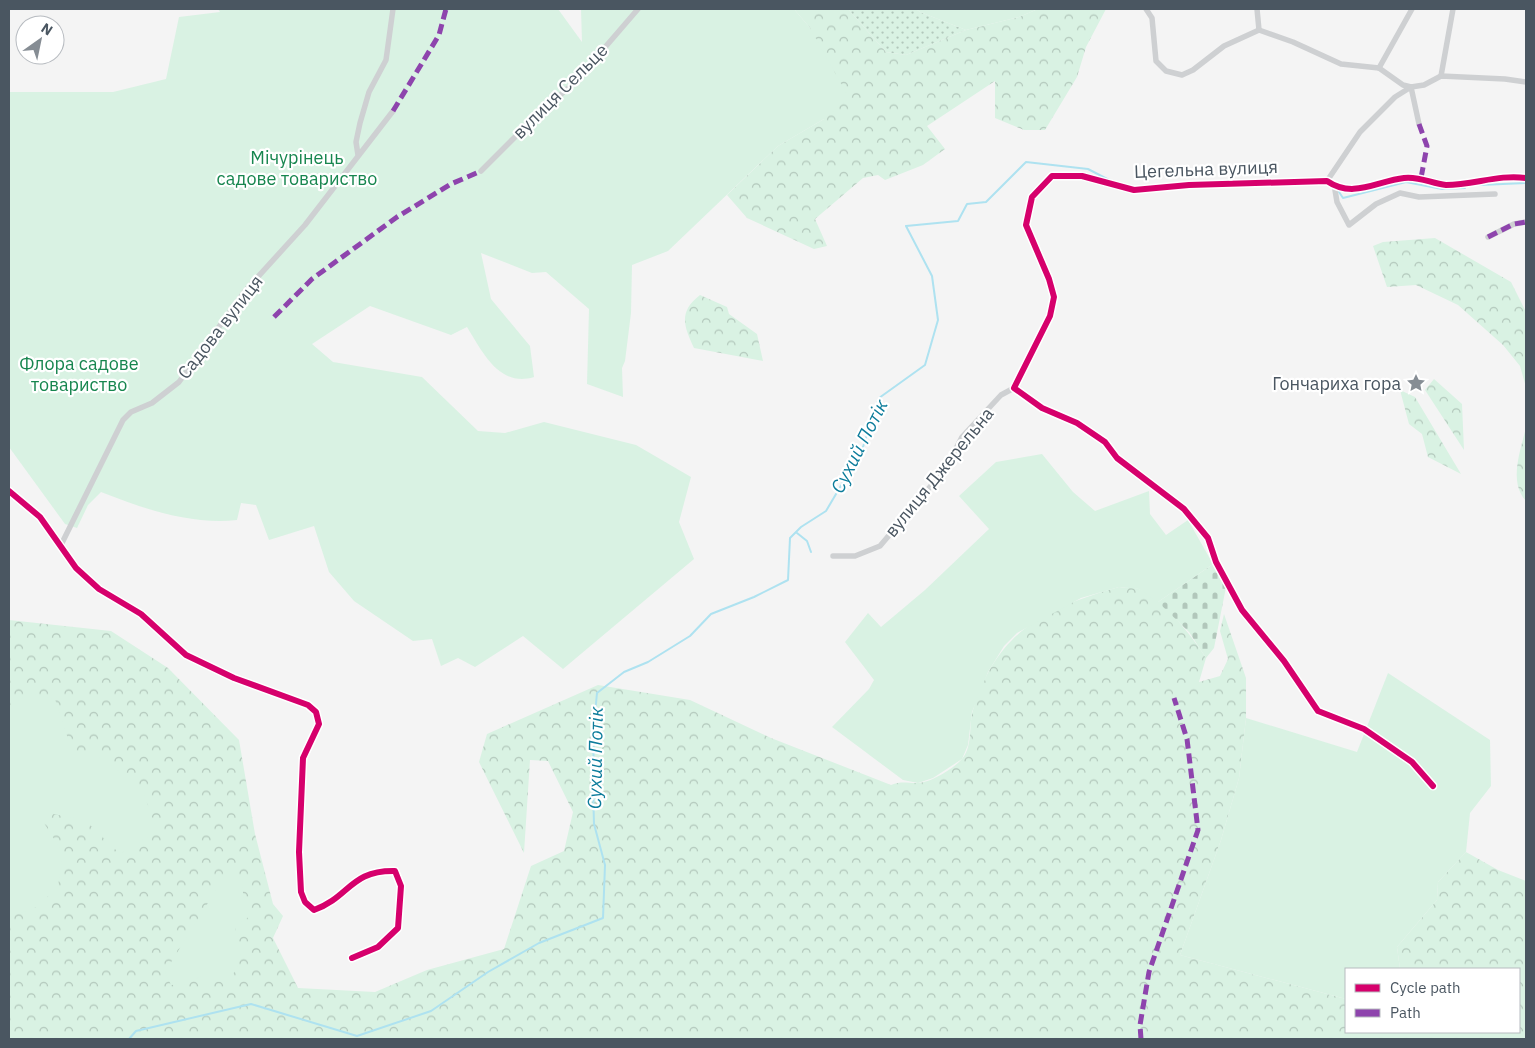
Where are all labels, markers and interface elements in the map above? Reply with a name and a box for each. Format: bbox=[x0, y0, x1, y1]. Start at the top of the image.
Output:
north arrow bbox=[15, 15, 65, 65]
text: N bbox=[38, 19, 56, 39]
street label: вулиця Сельце bbox=[508, 38, 613, 143]
park label: Мічурінець садове товариство bbox=[217, 146, 377, 190]
street label: Цегельна вулиця bbox=[1134, 155, 1278, 183]
street label: Садова вулиця bbox=[172, 270, 268, 384]
park label: Флора садове товариство bbox=[19, 352, 139, 396]
place label: Гончариха гора bbox=[1272, 372, 1401, 395]
place icon: Гончариха гора bbox=[1405, 372, 1427, 394]
water label: Сухий Потік bbox=[825, 394, 893, 497]
street label: вулиця Джерельна bbox=[880, 402, 999, 542]
water label: Сухий Потік bbox=[582, 706, 608, 809]
legend bbox=[1345, 968, 1520, 1033]
text: Cycle path bbox=[1390, 978, 1461, 997]
text: Path bbox=[1390, 1003, 1421, 1022]

